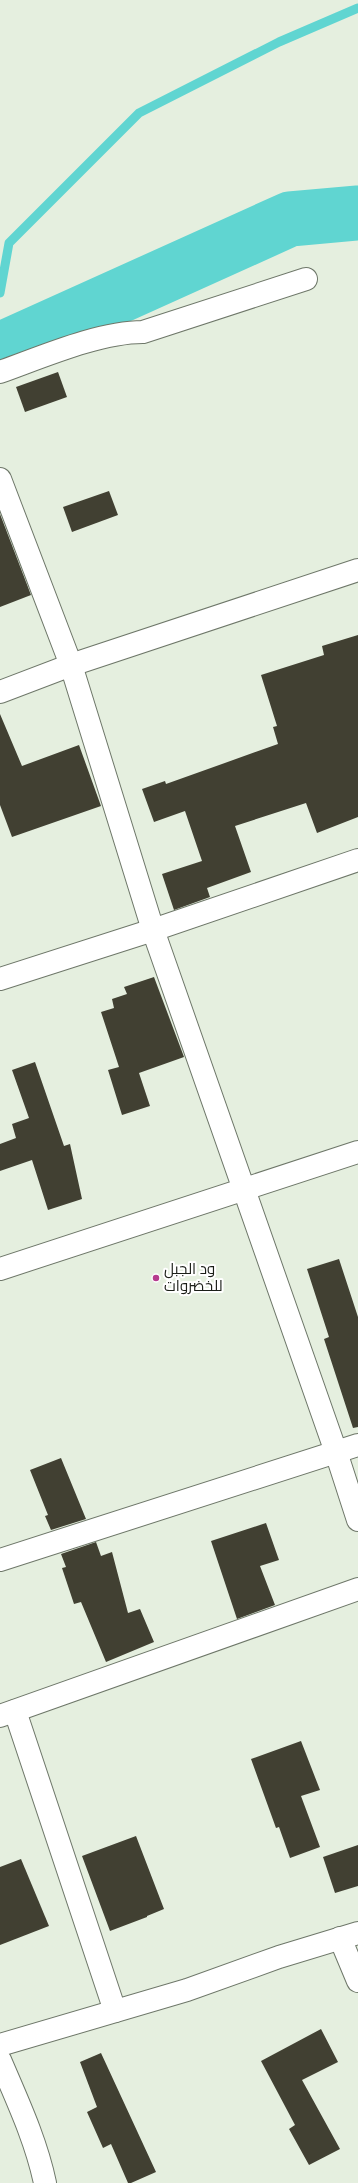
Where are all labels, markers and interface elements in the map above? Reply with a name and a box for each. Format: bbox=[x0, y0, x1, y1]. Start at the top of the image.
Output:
place label: ود الجبل للخضروات bbox=[164, 1260, 223, 1295]
marker: ود الجبل للخضروات bbox=[151, 1273, 161, 1283]

